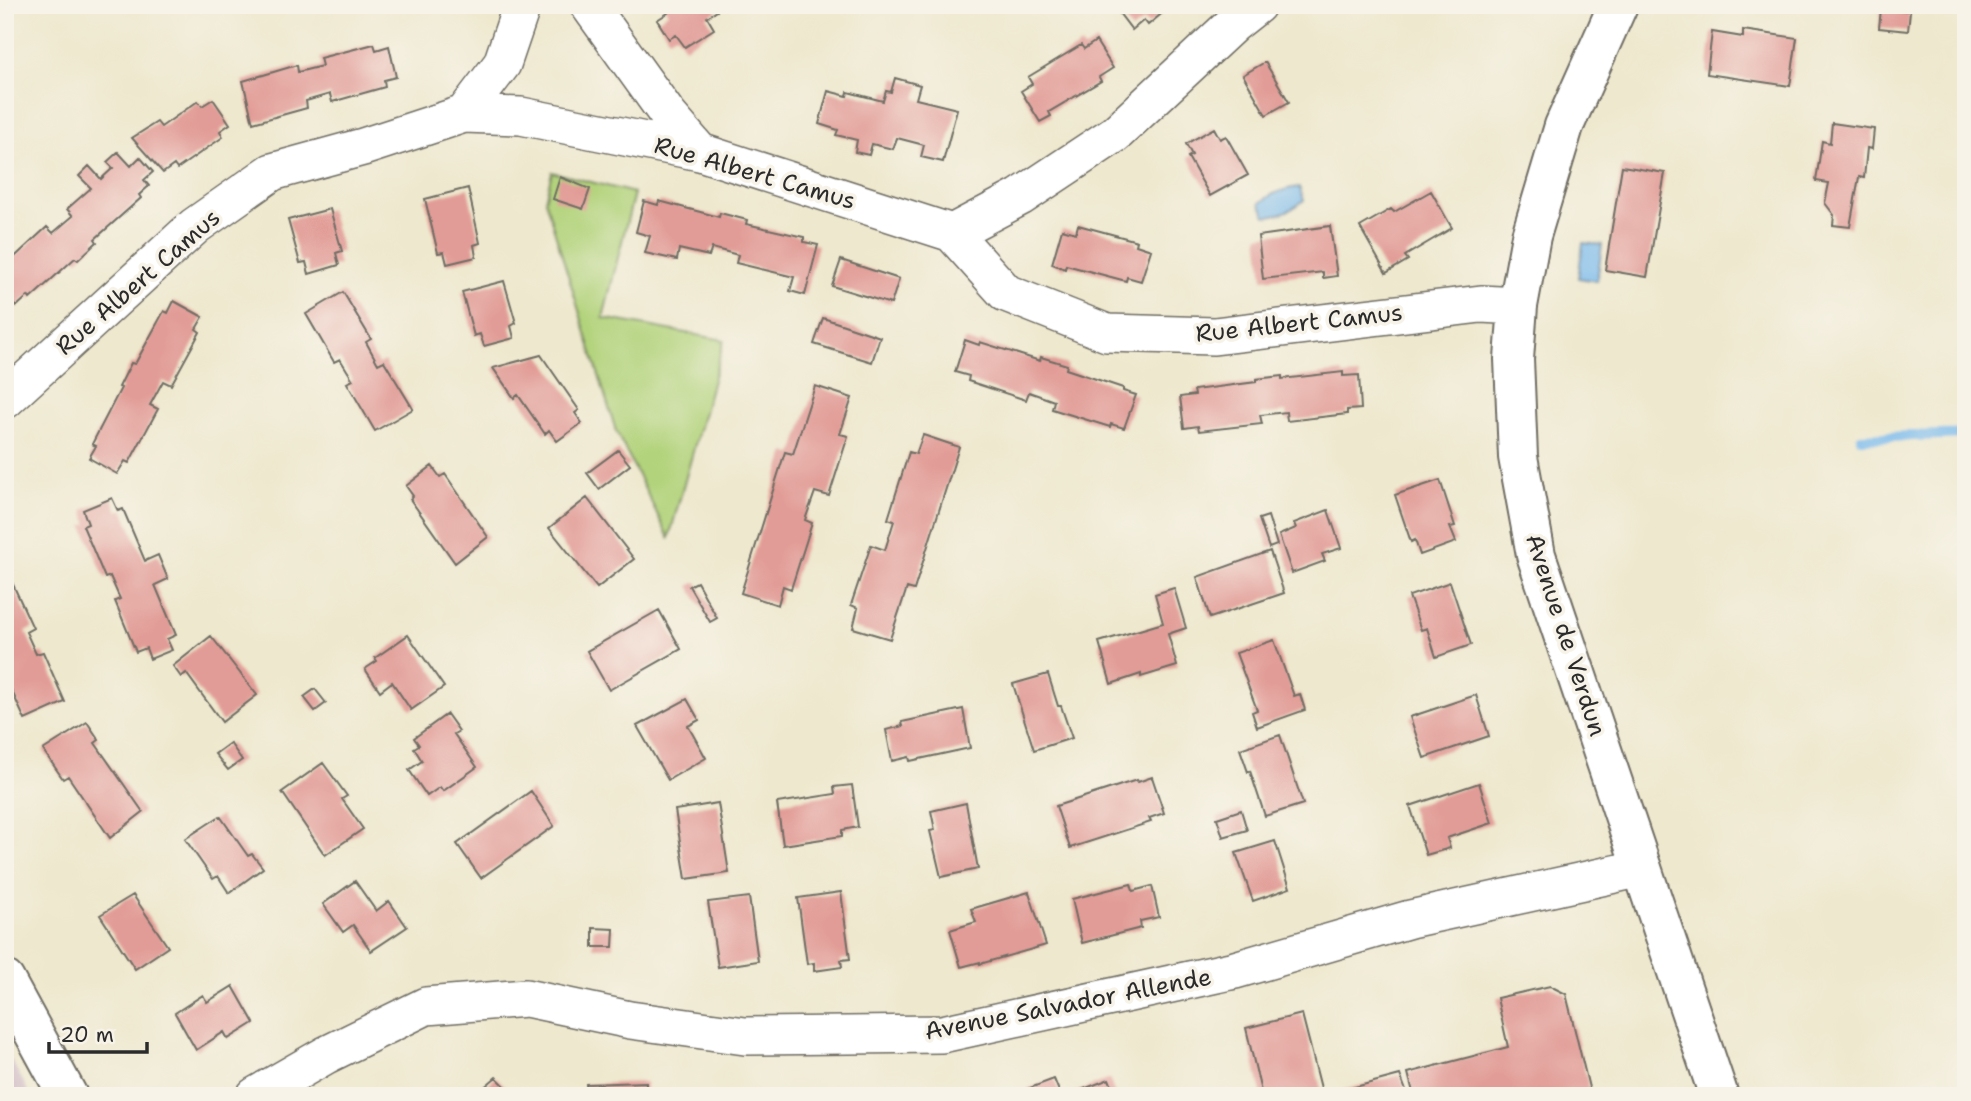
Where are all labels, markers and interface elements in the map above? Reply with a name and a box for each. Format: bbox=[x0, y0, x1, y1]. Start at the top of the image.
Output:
street label: Rue Albert Camus bbox=[651, 129, 859, 217]
street label: Rue Albert Camus bbox=[49, 202, 227, 362]
street label: Rue Albert Camus bbox=[1194, 296, 1404, 350]
street label: Avenue de Verdun bbox=[1518, 530, 1614, 740]
street label: Avenue Salvador Allende bbox=[922, 960, 1214, 1048]
scale bar bbox=[49, 1010, 147, 1054]
text: 20 m bbox=[60, 1021, 114, 1049]

